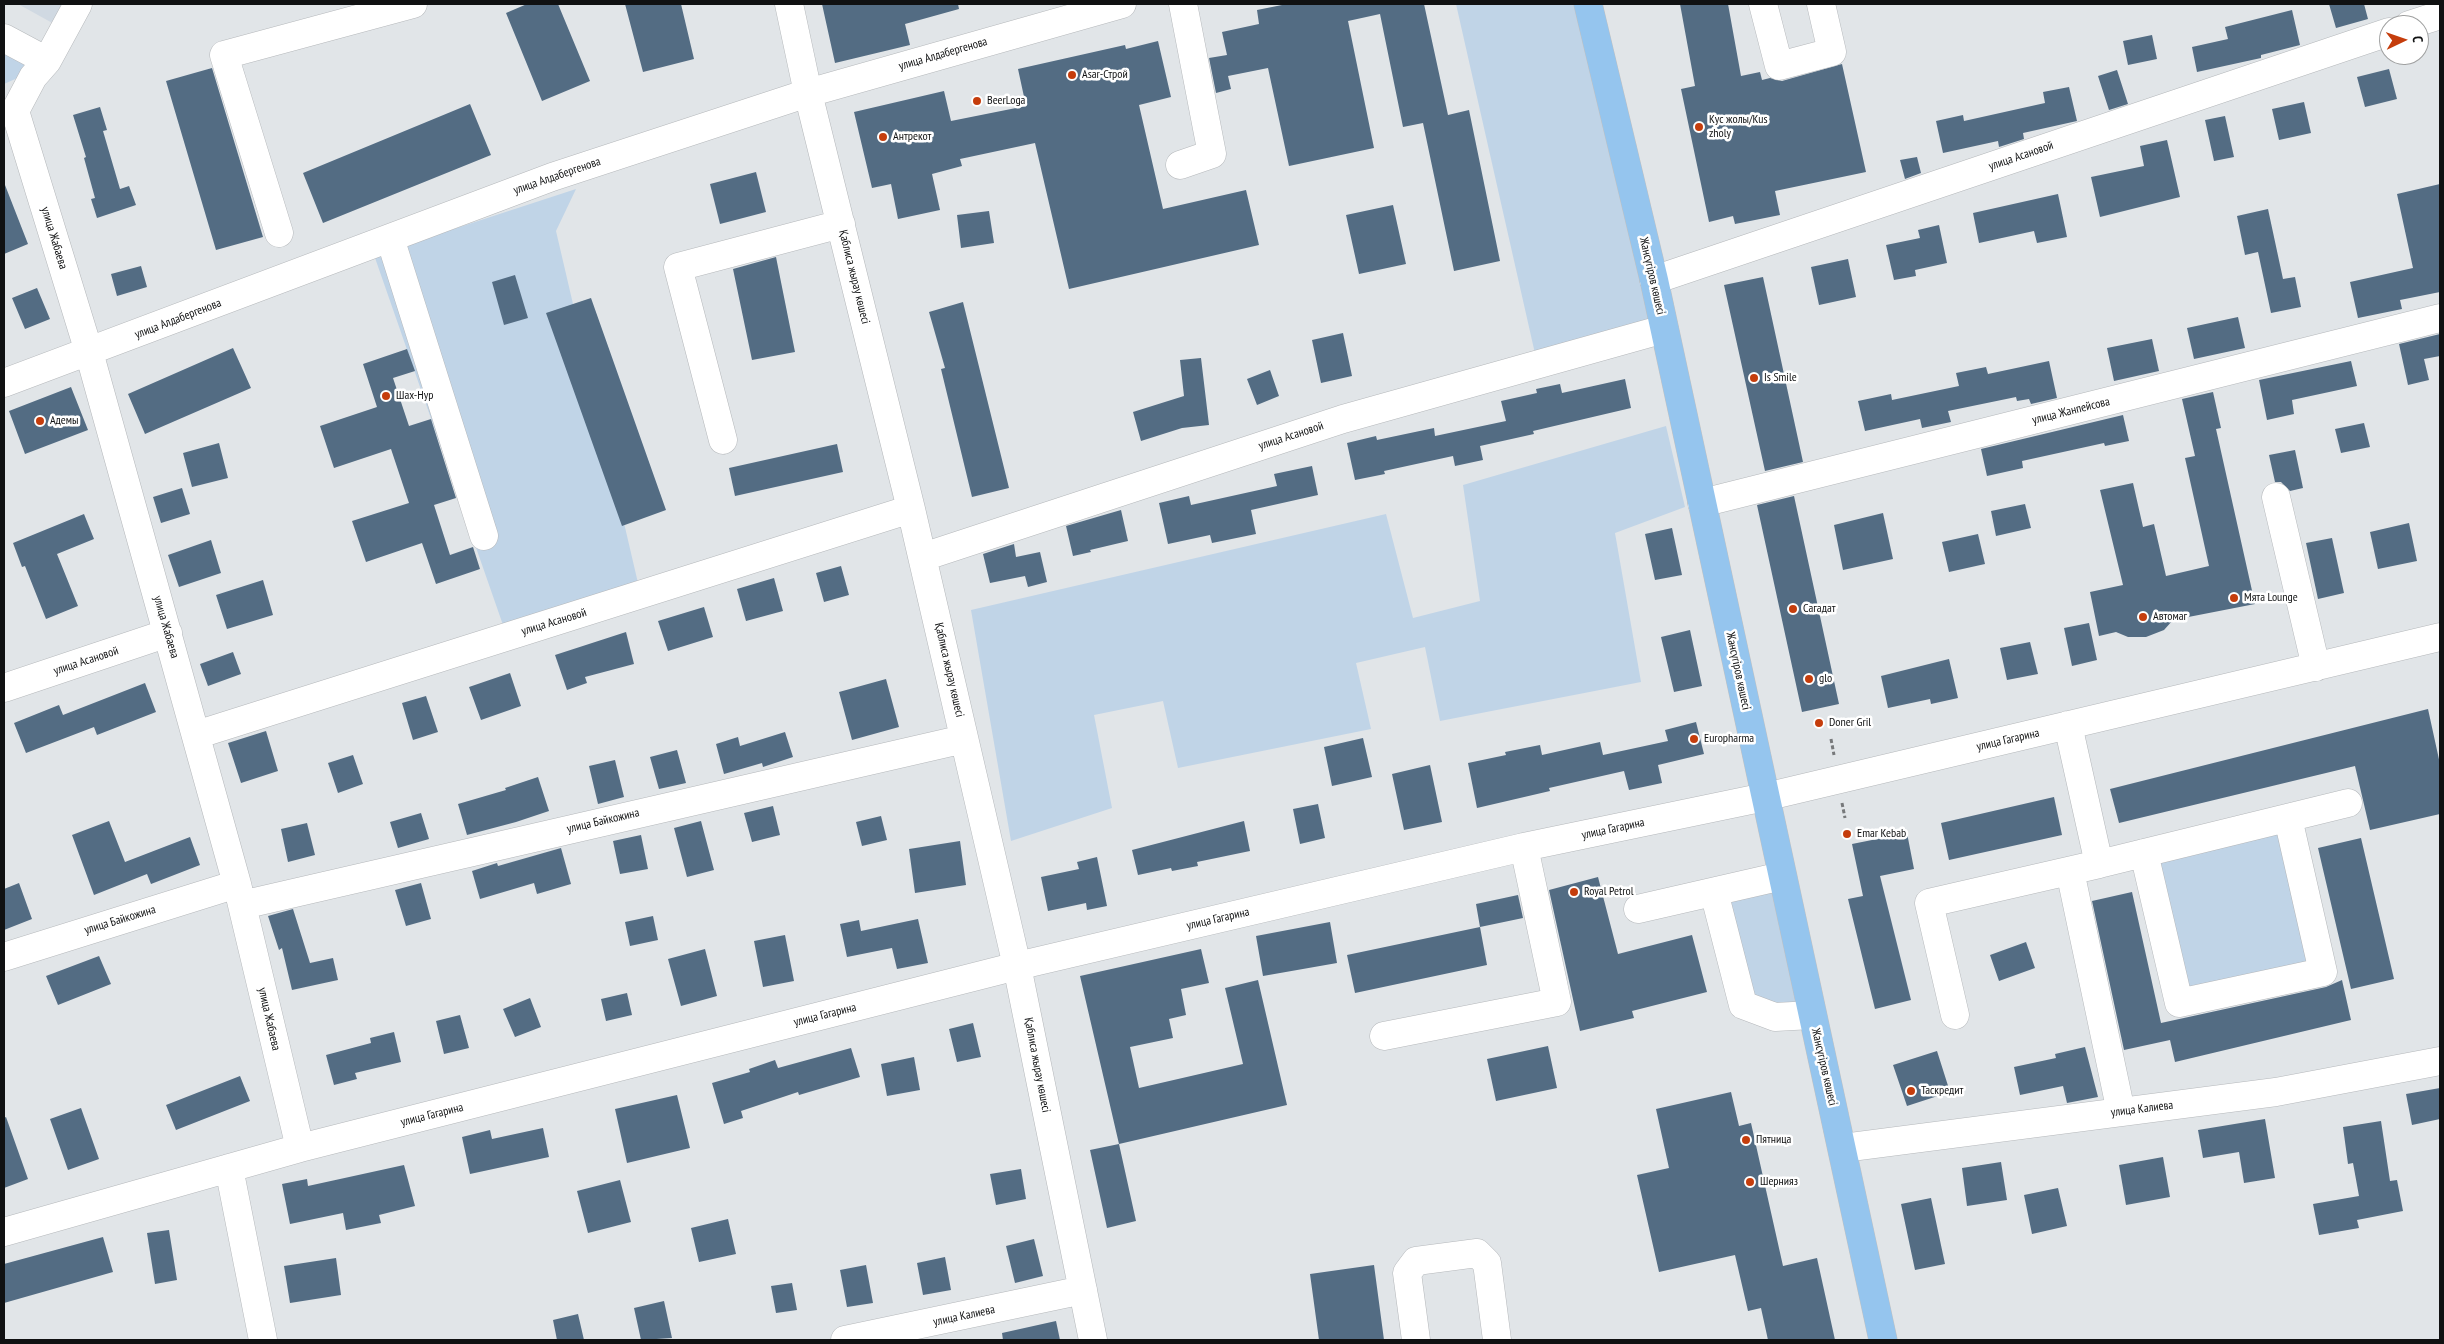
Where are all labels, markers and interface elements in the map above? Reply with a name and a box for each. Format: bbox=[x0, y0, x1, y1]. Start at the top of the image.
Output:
north arrow bbox=[2379, 15, 2429, 65]
street label: улица Алдабергенова bbox=[897, 34, 989, 74]
text: С bbox=[2409, 36, 2427, 43]
place label: Asar-Строй bbox=[1082, 68, 1128, 82]
marker: Asar-Строй bbox=[1066, 69, 1078, 81]
place label: BeerLoga bbox=[987, 94, 1025, 108]
marker: BeerLoga bbox=[971, 95, 983, 107]
place label: Кус жолы/Kus zholy bbox=[1709, 113, 1767, 141]
marker: Кус жолы/Kus zholy bbox=[1693, 121, 1705, 133]
place label: Антрекот bbox=[893, 130, 931, 144]
marker: Антрекот bbox=[877, 131, 889, 143]
street label: улица Асановой bbox=[1987, 138, 2055, 174]
street label: улица Алдабергенова bbox=[511, 154, 603, 198]
street label: улица Жабаева bbox=[38, 205, 70, 271]
street label: Қаблиса жырау көшесі bbox=[835, 228, 873, 326]
street label: Жансүгіров көшесі bbox=[1636, 236, 1668, 316]
street label: улица Алдабергенова bbox=[133, 296, 223, 342]
place label: Is Smile bbox=[1764, 371, 1797, 385]
marker: Is Smile bbox=[1748, 372, 1760, 384]
place label: Шах-Нур bbox=[396, 389, 433, 403]
marker: Шах-Нур bbox=[380, 390, 392, 402]
street label: улица Жанпейсова bbox=[2031, 394, 2111, 428]
place label: Адемы bbox=[50, 414, 79, 428]
marker: Адемы bbox=[34, 415, 46, 427]
street label: улица Асановой bbox=[1257, 419, 1325, 453]
place label: Мята Lounge bbox=[2244, 591, 2298, 605]
marker: Мята Lounge bbox=[2228, 592, 2240, 604]
street label: улица Жабаева bbox=[150, 594, 182, 660]
place label: Сагадат bbox=[1803, 602, 1836, 616]
marker: Сагадат bbox=[1787, 603, 1799, 615]
street label: улица Асановой bbox=[520, 605, 588, 639]
place label: Автомаг bbox=[2153, 610, 2187, 624]
marker: Автомаг bbox=[2137, 611, 2149, 623]
street label: Қаблиса жырау көшесі bbox=[931, 621, 967, 719]
street label: Жансүгіров көшесі bbox=[1723, 631, 1753, 711]
street label: улица Асановой bbox=[52, 644, 120, 678]
place label: glo bbox=[1819, 672, 1832, 686]
marker: glo bbox=[1803, 673, 1815, 685]
place label: Doner Gril bbox=[1829, 716, 1871, 730]
marker: Doner Gril bbox=[1813, 717, 1825, 729]
street label: улица Гагарина bbox=[1975, 726, 2041, 754]
place label: Europharma bbox=[1704, 732, 1754, 746]
marker: Europharma bbox=[1688, 733, 1700, 745]
street label: улица Байкожина bbox=[565, 806, 641, 836]
street label: улица Гагарина bbox=[1580, 815, 1646, 843]
place label: Emar Kebab bbox=[1857, 827, 1906, 841]
marker: Emar Kebab bbox=[1841, 828, 1853, 840]
place label: Royal Petrol bbox=[1584, 885, 1634, 899]
marker: Royal Petrol bbox=[1568, 886, 1580, 898]
street label: улица Байкожина bbox=[83, 902, 157, 938]
street label: улица Гагарина bbox=[1185, 905, 1251, 933]
street label: улица Жабаева bbox=[255, 986, 283, 1052]
street label: улица Гагарина bbox=[792, 1000, 858, 1030]
street label: Қаблиса жырау көшесі bbox=[1021, 1016, 1053, 1114]
street label: Жансүгіров көшесі bbox=[1808, 1027, 1840, 1107]
place label: Таскредит bbox=[1921, 1084, 1963, 1098]
marker: Таскредит bbox=[1905, 1085, 1917, 1097]
street label: улица Калиева bbox=[2110, 1098, 2174, 1120]
street label: улица Гагарина bbox=[399, 1100, 465, 1130]
place label: Пятница bbox=[1756, 1133, 1791, 1147]
marker: Пятница bbox=[1740, 1134, 1752, 1146]
place label: Шернияз bbox=[1760, 1175, 1798, 1189]
marker: Шернияз bbox=[1744, 1176, 1756, 1188]
street label: улица Калиева bbox=[932, 1302, 996, 1330]

